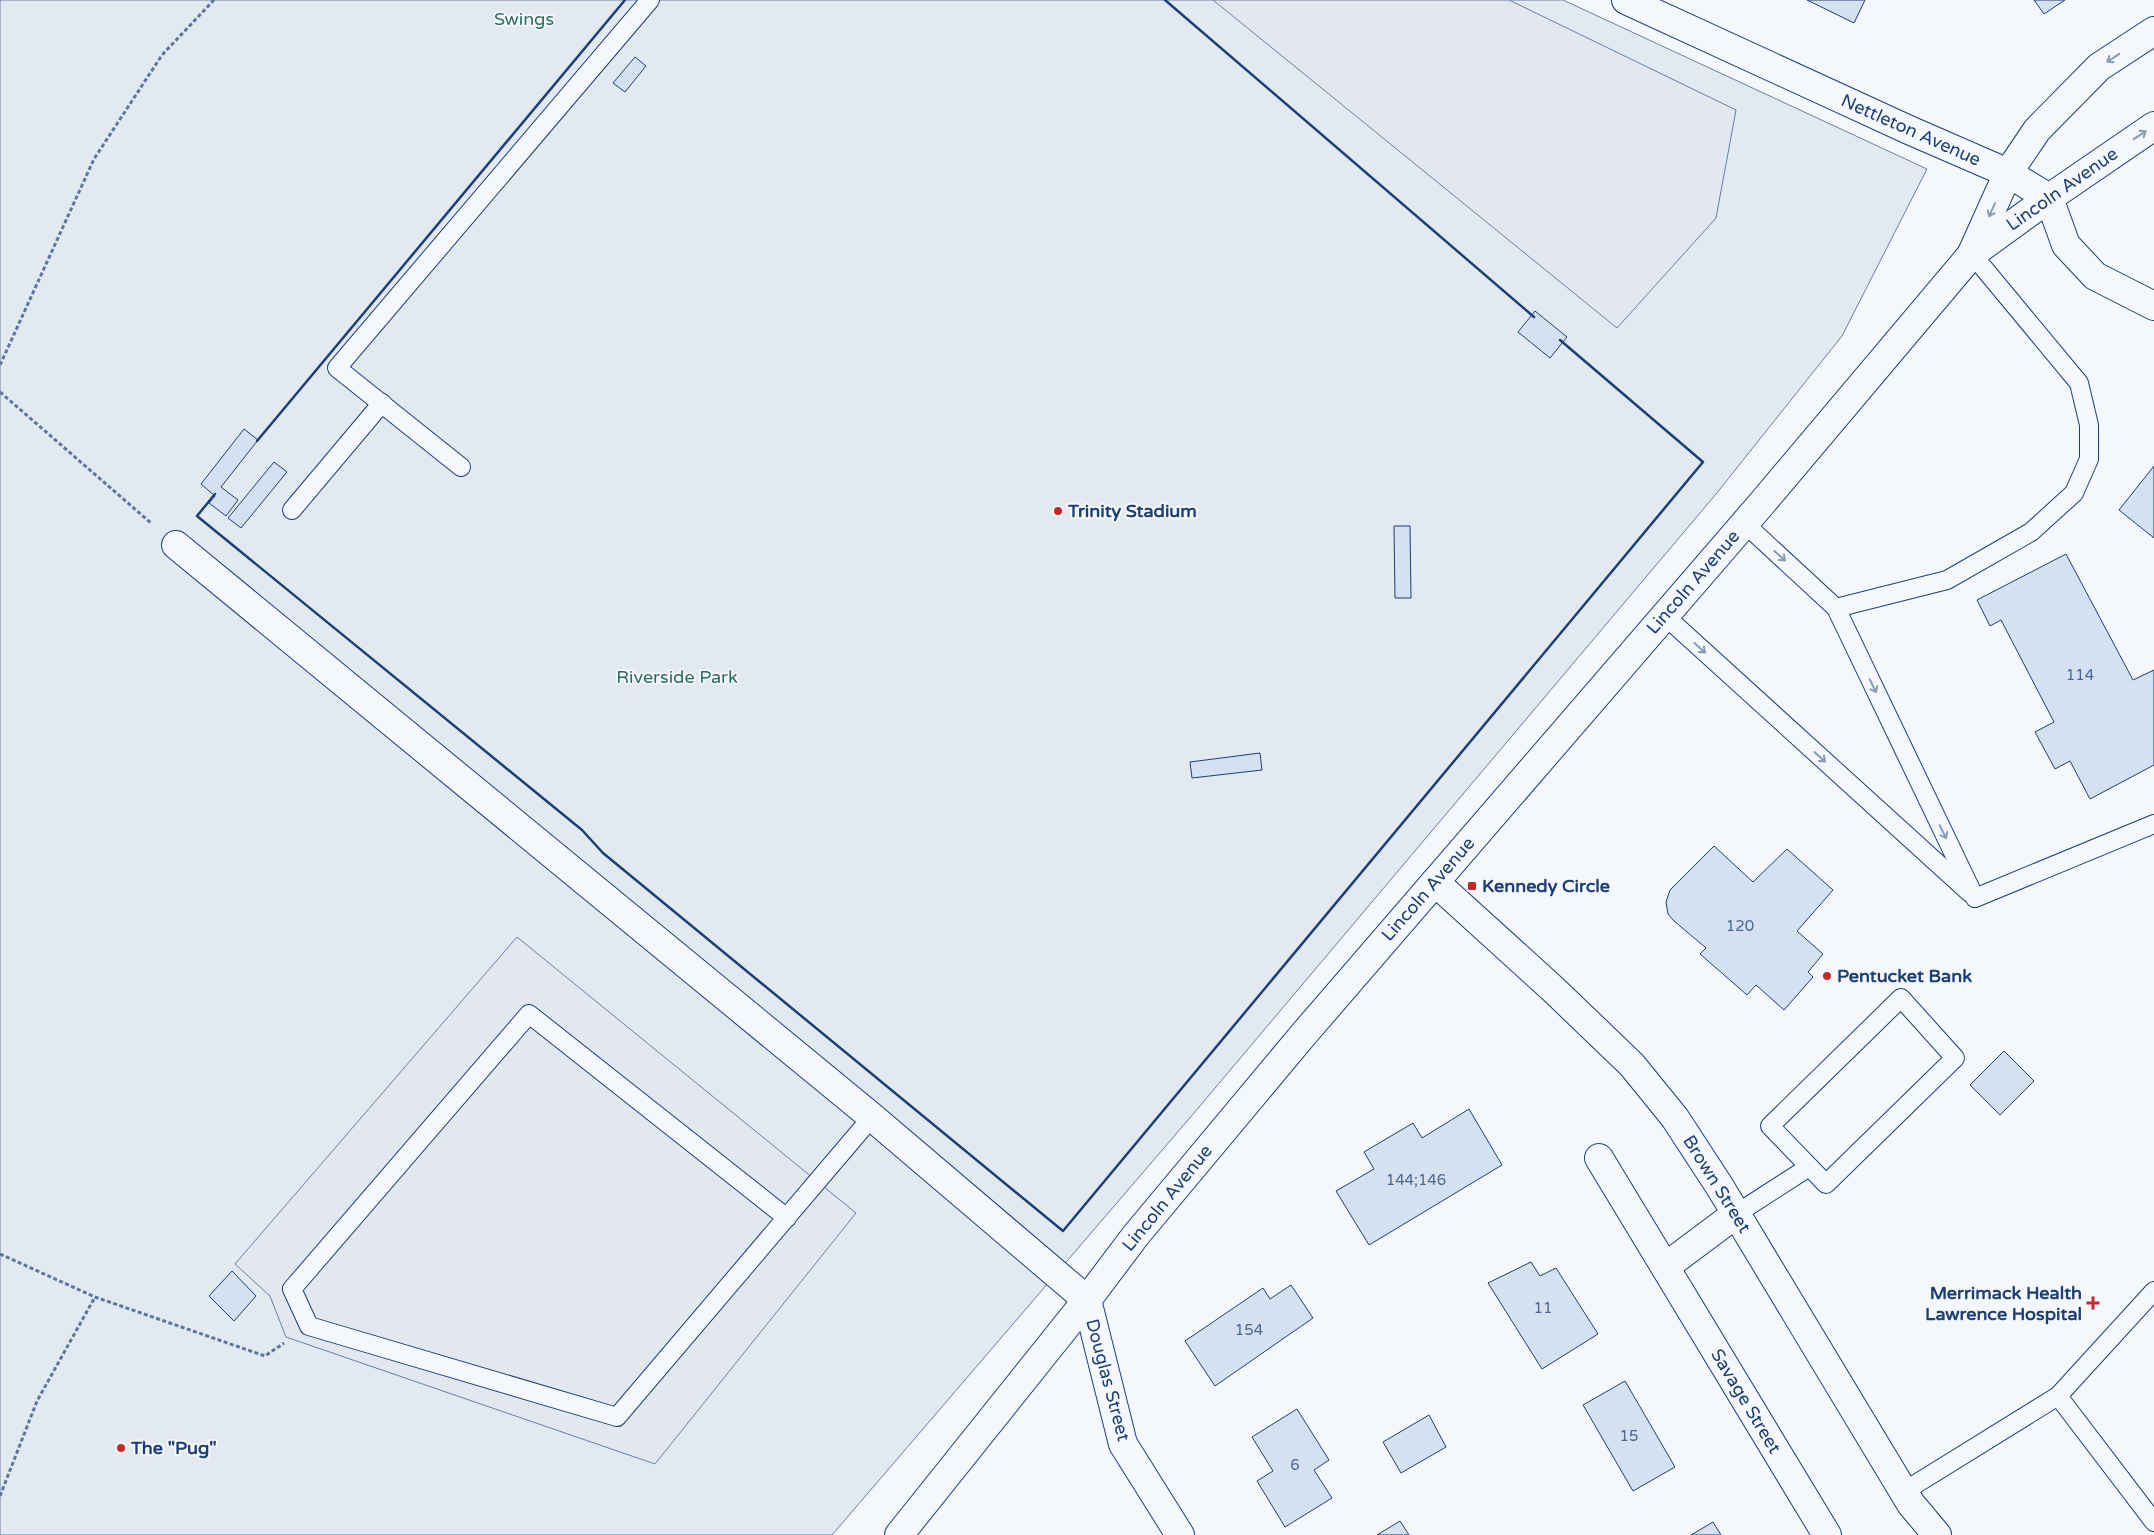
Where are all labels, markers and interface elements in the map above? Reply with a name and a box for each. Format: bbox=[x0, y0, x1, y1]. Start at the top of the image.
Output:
park label: Swings bbox=[494, 8, 554, 30]
one-way arrow bbox=[2107, 53, 2121, 63]
street label: Nettleton Avenue bbox=[1838, 89, 1984, 171]
one-way arrow bbox=[2133, 130, 2147, 140]
street label: Lincoln Avenue bbox=[2002, 142, 2122, 236]
one-way arrow bbox=[1986, 202, 1996, 217]
place label: Trinity Stadium bbox=[1067, 500, 1197, 522]
marker: Trinity Stadium bbox=[1052, 505, 1064, 517]
street label: Lincoln Avenue bbox=[1642, 525, 1744, 639]
one-way arrow bbox=[1773, 550, 1786, 562]
one-way arrow bbox=[1694, 642, 1707, 654]
park label: Riverside Park bbox=[616, 666, 738, 688]
house number: 114 bbox=[2066, 666, 2094, 684]
one-way arrow bbox=[1869, 678, 1878, 693]
one-way arrow bbox=[1814, 751, 1827, 763]
one-way arrow bbox=[1939, 824, 1949, 839]
street label: Lincoln Avenue bbox=[1377, 832, 1479, 946]
place label: Kennedy Circle bbox=[1482, 875, 1610, 897]
marker: Kennedy Circle bbox=[1466, 880, 1478, 892]
house number: 120 bbox=[1726, 917, 1754, 935]
place label: Pentucket Bank bbox=[1837, 965, 1972, 987]
marker: Pentucket Bank bbox=[1821, 970, 1833, 982]
street label: Brown Street bbox=[1678, 1131, 1756, 1237]
street label: Lincoln Avenue bbox=[1117, 1140, 1217, 1256]
house number: 144;146 bbox=[1386, 1171, 1446, 1189]
place label: Merrimack Health Lawrence Hospital bbox=[1925, 1282, 2082, 1325]
marker: Merrimack Health Lawrence Hospital bbox=[2086, 1296, 2100, 1310]
house number: 11 bbox=[1534, 1299, 1552, 1317]
street label: Douglas Street bbox=[1081, 1316, 1135, 1444]
house number: 154 bbox=[1235, 1321, 1263, 1339]
street label: Savage Street bbox=[1706, 1345, 1786, 1457]
house number: 15 bbox=[1620, 1427, 1638, 1445]
place label: The "Pug" bbox=[130, 1437, 217, 1459]
marker: The "Pug" bbox=[115, 1442, 127, 1454]
house number: 6 bbox=[1290, 1456, 1300, 1474]

